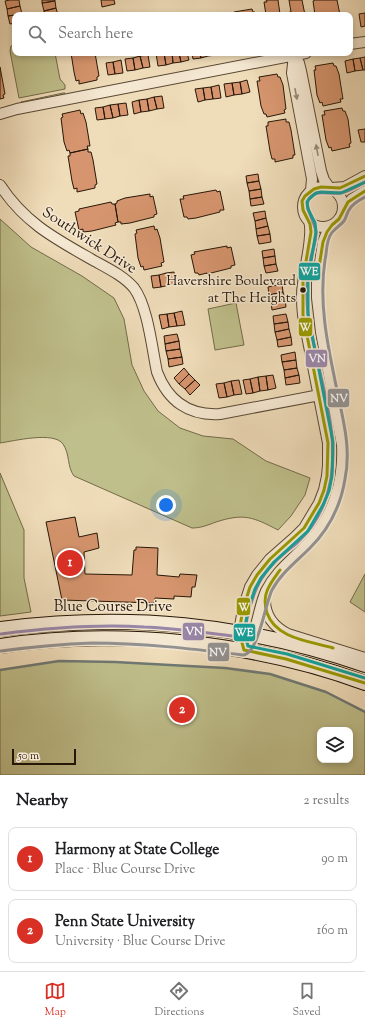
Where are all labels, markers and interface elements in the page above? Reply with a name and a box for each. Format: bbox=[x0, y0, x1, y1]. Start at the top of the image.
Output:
search box bbox=[12, 12, 353, 56]
icon: search bbox=[26, 23, 48, 45]
text: Search here bbox=[58, 24, 133, 45]
one-way arrow bbox=[294, 88, 300, 100]
one-way arrow bbox=[314, 144, 320, 156]
street label: Southwick Drive bbox=[38, 202, 140, 280]
line badge: WE bbox=[298, 262, 321, 281]
text: WE bbox=[299, 264, 319, 280]
place label: Havershire Boulevard at The Heights bbox=[166, 272, 296, 309]
marker: Havershire Boulevard at The Heights bbox=[298, 285, 308, 295]
line badge: W bbox=[298, 317, 313, 337]
text: W bbox=[298, 320, 312, 336]
line badge: VN bbox=[305, 349, 328, 368]
text: VN bbox=[307, 351, 326, 367]
line badge: NV bbox=[327, 388, 350, 408]
text: NV bbox=[329, 391, 348, 407]
your location bbox=[156, 495, 176, 515]
pin: 1 bbox=[57, 548, 83, 578]
street label: Blue Course Drive bbox=[54, 597, 172, 618]
line badge: W bbox=[236, 597, 251, 616]
text: W bbox=[237, 600, 251, 616]
line badge: VN bbox=[182, 622, 205, 641]
line badge: WE bbox=[233, 623, 256, 642]
text: VN bbox=[184, 624, 203, 640]
text: WE bbox=[234, 625, 254, 641]
line badge: NV bbox=[207, 642, 230, 662]
text: NV bbox=[208, 645, 227, 661]
pin: 2 bbox=[169, 695, 195, 725]
map controls bbox=[317, 727, 353, 763]
button: layers bbox=[317, 727, 353, 763]
scale bar bbox=[12, 747, 76, 766]
text: 50 m bbox=[18, 748, 39, 764]
text: Nearby bbox=[16, 789, 68, 813]
text: 2 results bbox=[304, 792, 349, 810]
text: Harmony at State College bbox=[55, 840, 219, 861]
text: 1 bbox=[28, 850, 32, 868]
text: 90 m bbox=[321, 850, 348, 868]
text: Place · Blue Course Drive bbox=[55, 861, 195, 879]
text: Penn State University bbox=[55, 912, 195, 933]
text: 2 bbox=[27, 922, 33, 940]
text: 160 m bbox=[317, 922, 348, 940]
text: University · Blue Course Drive bbox=[55, 933, 225, 951]
tab: Map bbox=[44, 980, 66, 1020]
tab: Directions bbox=[155, 980, 204, 1020]
tab: Saved bbox=[293, 980, 321, 1020]

